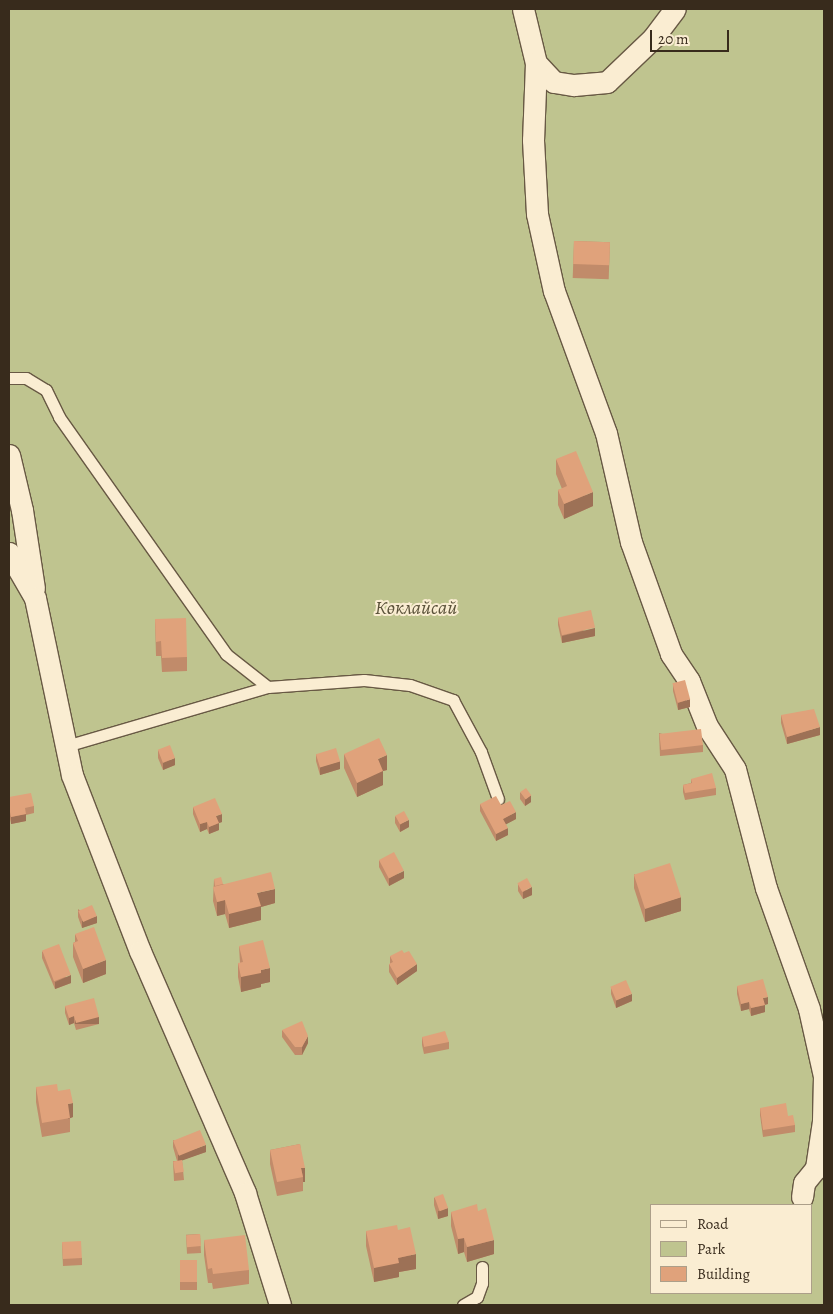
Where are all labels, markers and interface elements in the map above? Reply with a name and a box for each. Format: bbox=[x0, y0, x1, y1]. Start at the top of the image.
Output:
scale bar bbox=[653, 20, 732, 52]
text: 20 m bbox=[658, 29, 689, 49]
park label: Көклайсай bbox=[375, 595, 457, 619]
legend bbox=[650, 1204, 813, 1294]
text: Road bbox=[697, 1214, 728, 1234]
text: Park bbox=[697, 1239, 725, 1259]
text: Building bbox=[697, 1264, 750, 1284]

